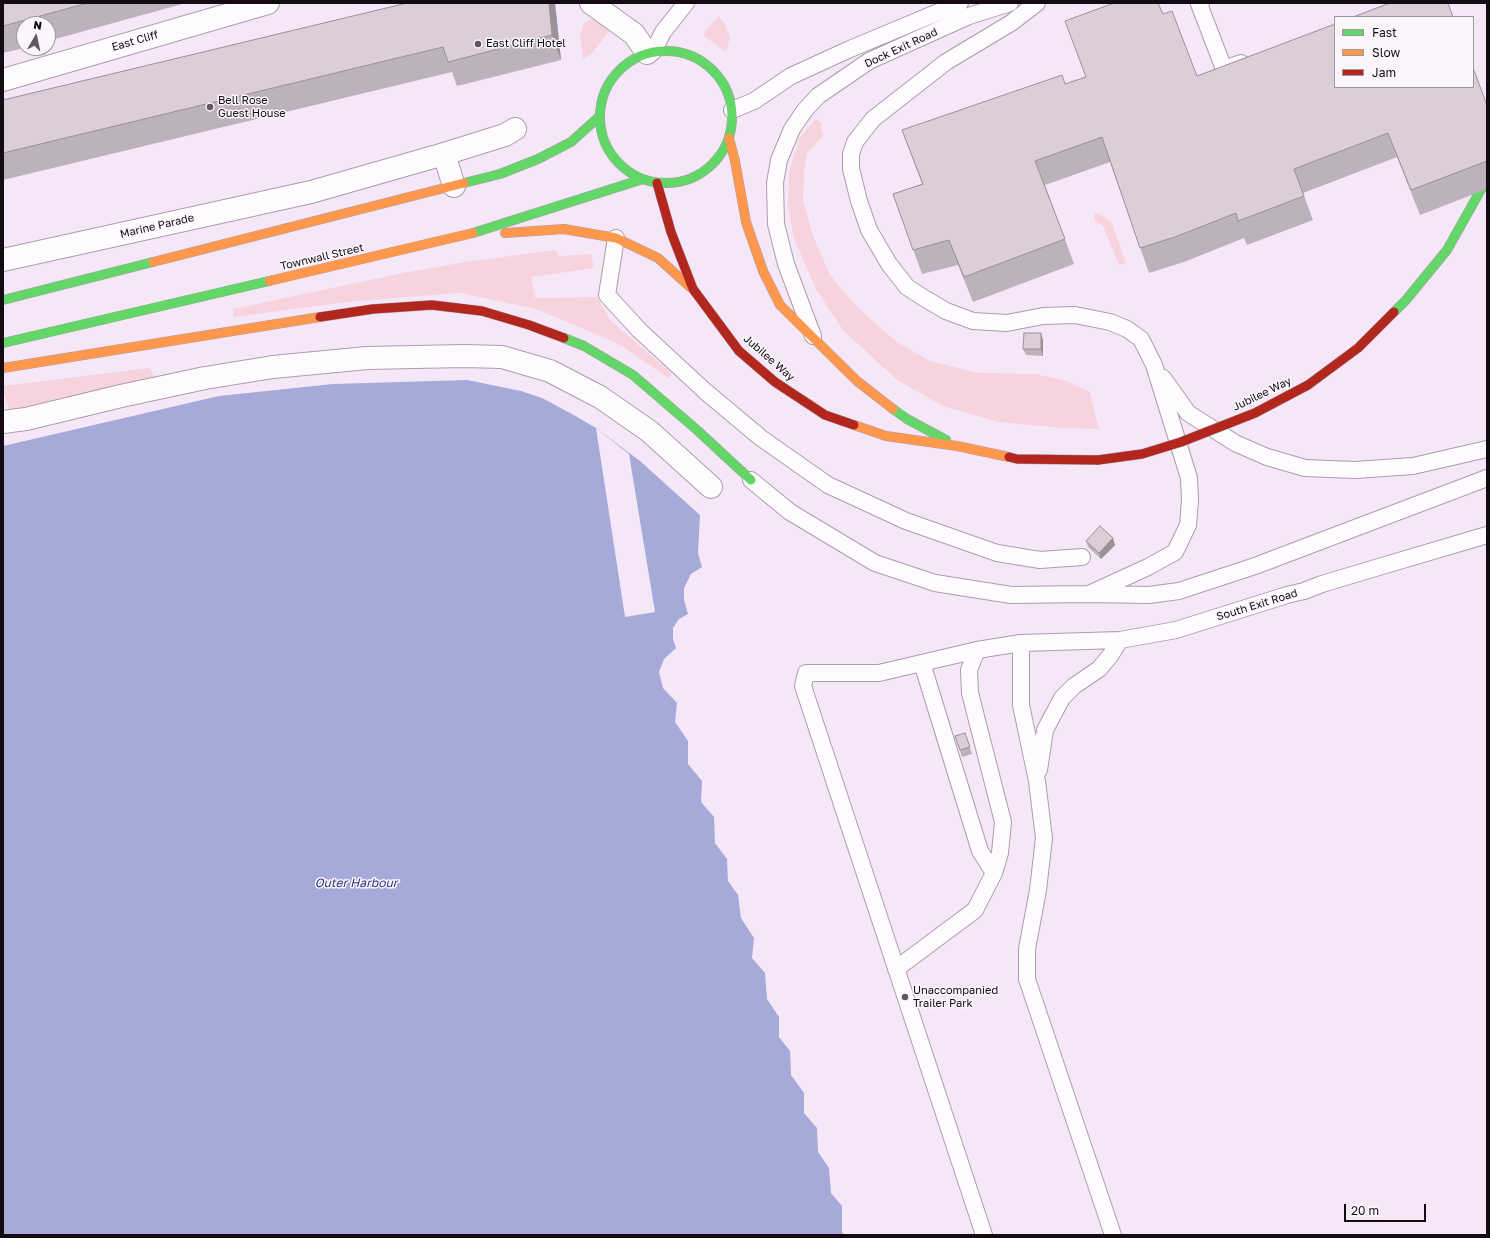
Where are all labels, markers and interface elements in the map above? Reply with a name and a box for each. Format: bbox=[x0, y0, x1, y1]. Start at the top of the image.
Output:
north arrow bbox=[16, 16, 56, 56]
legend bbox=[1334, 16, 1474, 88]
text: N bbox=[33, 18, 43, 32]
street label: Dock Exit Road bbox=[862, 25, 940, 71]
text: Fast bbox=[1372, 25, 1397, 40]
street label: East Cliff bbox=[110, 28, 160, 54]
place label: East Cliff Hotel bbox=[486, 37, 566, 51]
marker: East Cliff Hotel bbox=[473, 39, 483, 49]
text: Slow bbox=[1372, 45, 1400, 60]
text: Jam bbox=[1372, 65, 1396, 80]
place label: Bell Rose Guest House bbox=[218, 94, 286, 120]
marker: Bell Rose Guest House bbox=[205, 102, 215, 112]
street label: Marine Parade bbox=[119, 211, 195, 241]
street label: Townwall Street bbox=[279, 241, 365, 273]
street label: Jubilee Way bbox=[741, 332, 797, 384]
street label: Jubilee Way bbox=[1230, 374, 1294, 414]
street label: South Exit Road bbox=[1215, 586, 1299, 624]
water label: Outer Harbour bbox=[315, 876, 397, 890]
place label: Unaccompanied Trailer Park bbox=[913, 984, 998, 1010]
marker: Unaccompanied Trailer Park bbox=[900, 992, 910, 1002]
scale bar bbox=[1346, 1196, 1428, 1222]
text: 20 m bbox=[1351, 1203, 1379, 1218]

